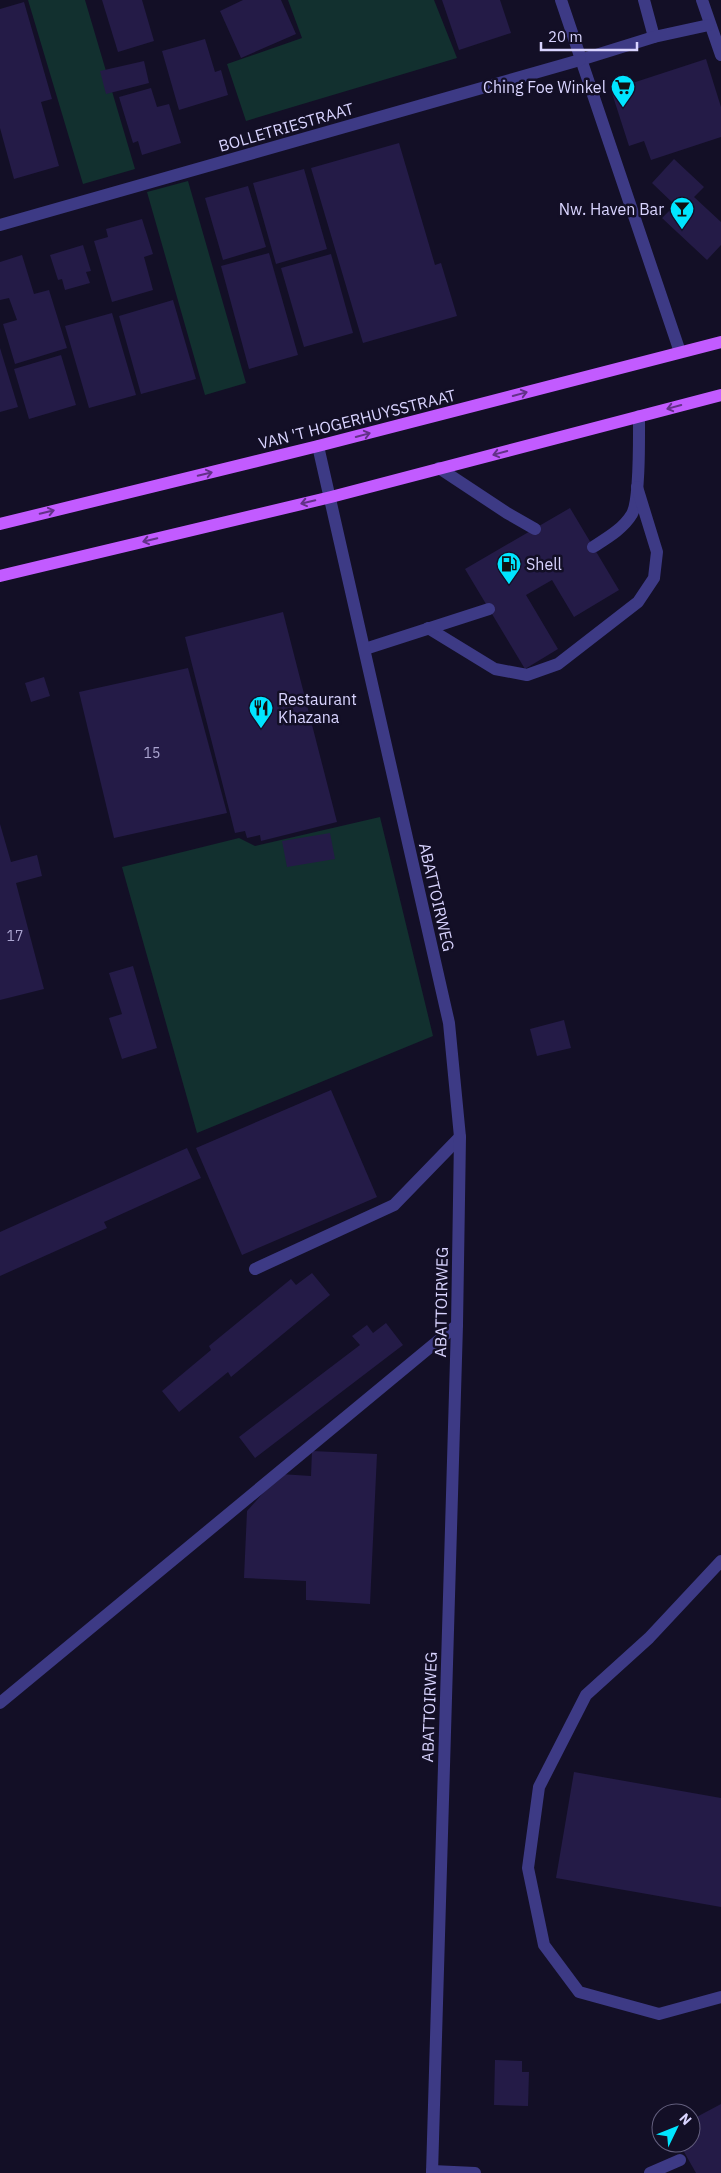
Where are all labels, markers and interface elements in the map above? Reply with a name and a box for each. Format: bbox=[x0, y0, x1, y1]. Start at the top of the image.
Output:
scale bar bbox=[541, 20, 637, 52]
text: 20 m bbox=[548, 27, 583, 46]
supermarket icon: Ching Foe Winkel bbox=[610, 74, 636, 108]
place label: Ching Foe Winkel bbox=[483, 77, 606, 97]
street label: BOLLETRIESTRAAT bbox=[216, 98, 356, 156]
bar icon: Nw. Haven Bar bbox=[669, 196, 695, 230]
place label: Nw. Haven Bar bbox=[559, 199, 664, 219]
street label: VAN 'T HOGERHUYSSTRAAT bbox=[256, 385, 458, 453]
one-way arrow bbox=[512, 389, 528, 398]
one-way arrow bbox=[666, 403, 682, 413]
one-way arrow bbox=[354, 430, 370, 439]
one-way arrow bbox=[492, 449, 508, 458]
one-way arrow bbox=[197, 469, 213, 478]
one-way arrow bbox=[301, 498, 317, 507]
one-way arrow bbox=[39, 507, 55, 516]
one-way arrow bbox=[143, 536, 159, 545]
fuel station icon: Shell bbox=[496, 551, 522, 585]
place label: Shell bbox=[526, 554, 562, 574]
place label: Restaurant Khazana bbox=[278, 689, 357, 727]
restaurant icon: Restaurant Khazana bbox=[248, 695, 274, 729]
house number: 15 bbox=[144, 744, 160, 762]
street label: ABATTOIRWEG bbox=[415, 841, 459, 953]
house number: 17 bbox=[7, 927, 23, 945]
street label: ABATTOIRWEG bbox=[430, 1247, 452, 1357]
street label: ABATTOIRWEG bbox=[417, 1651, 441, 1763]
north arrow bbox=[651, 2103, 701, 2153]
text: N bbox=[675, 2109, 696, 2129]

